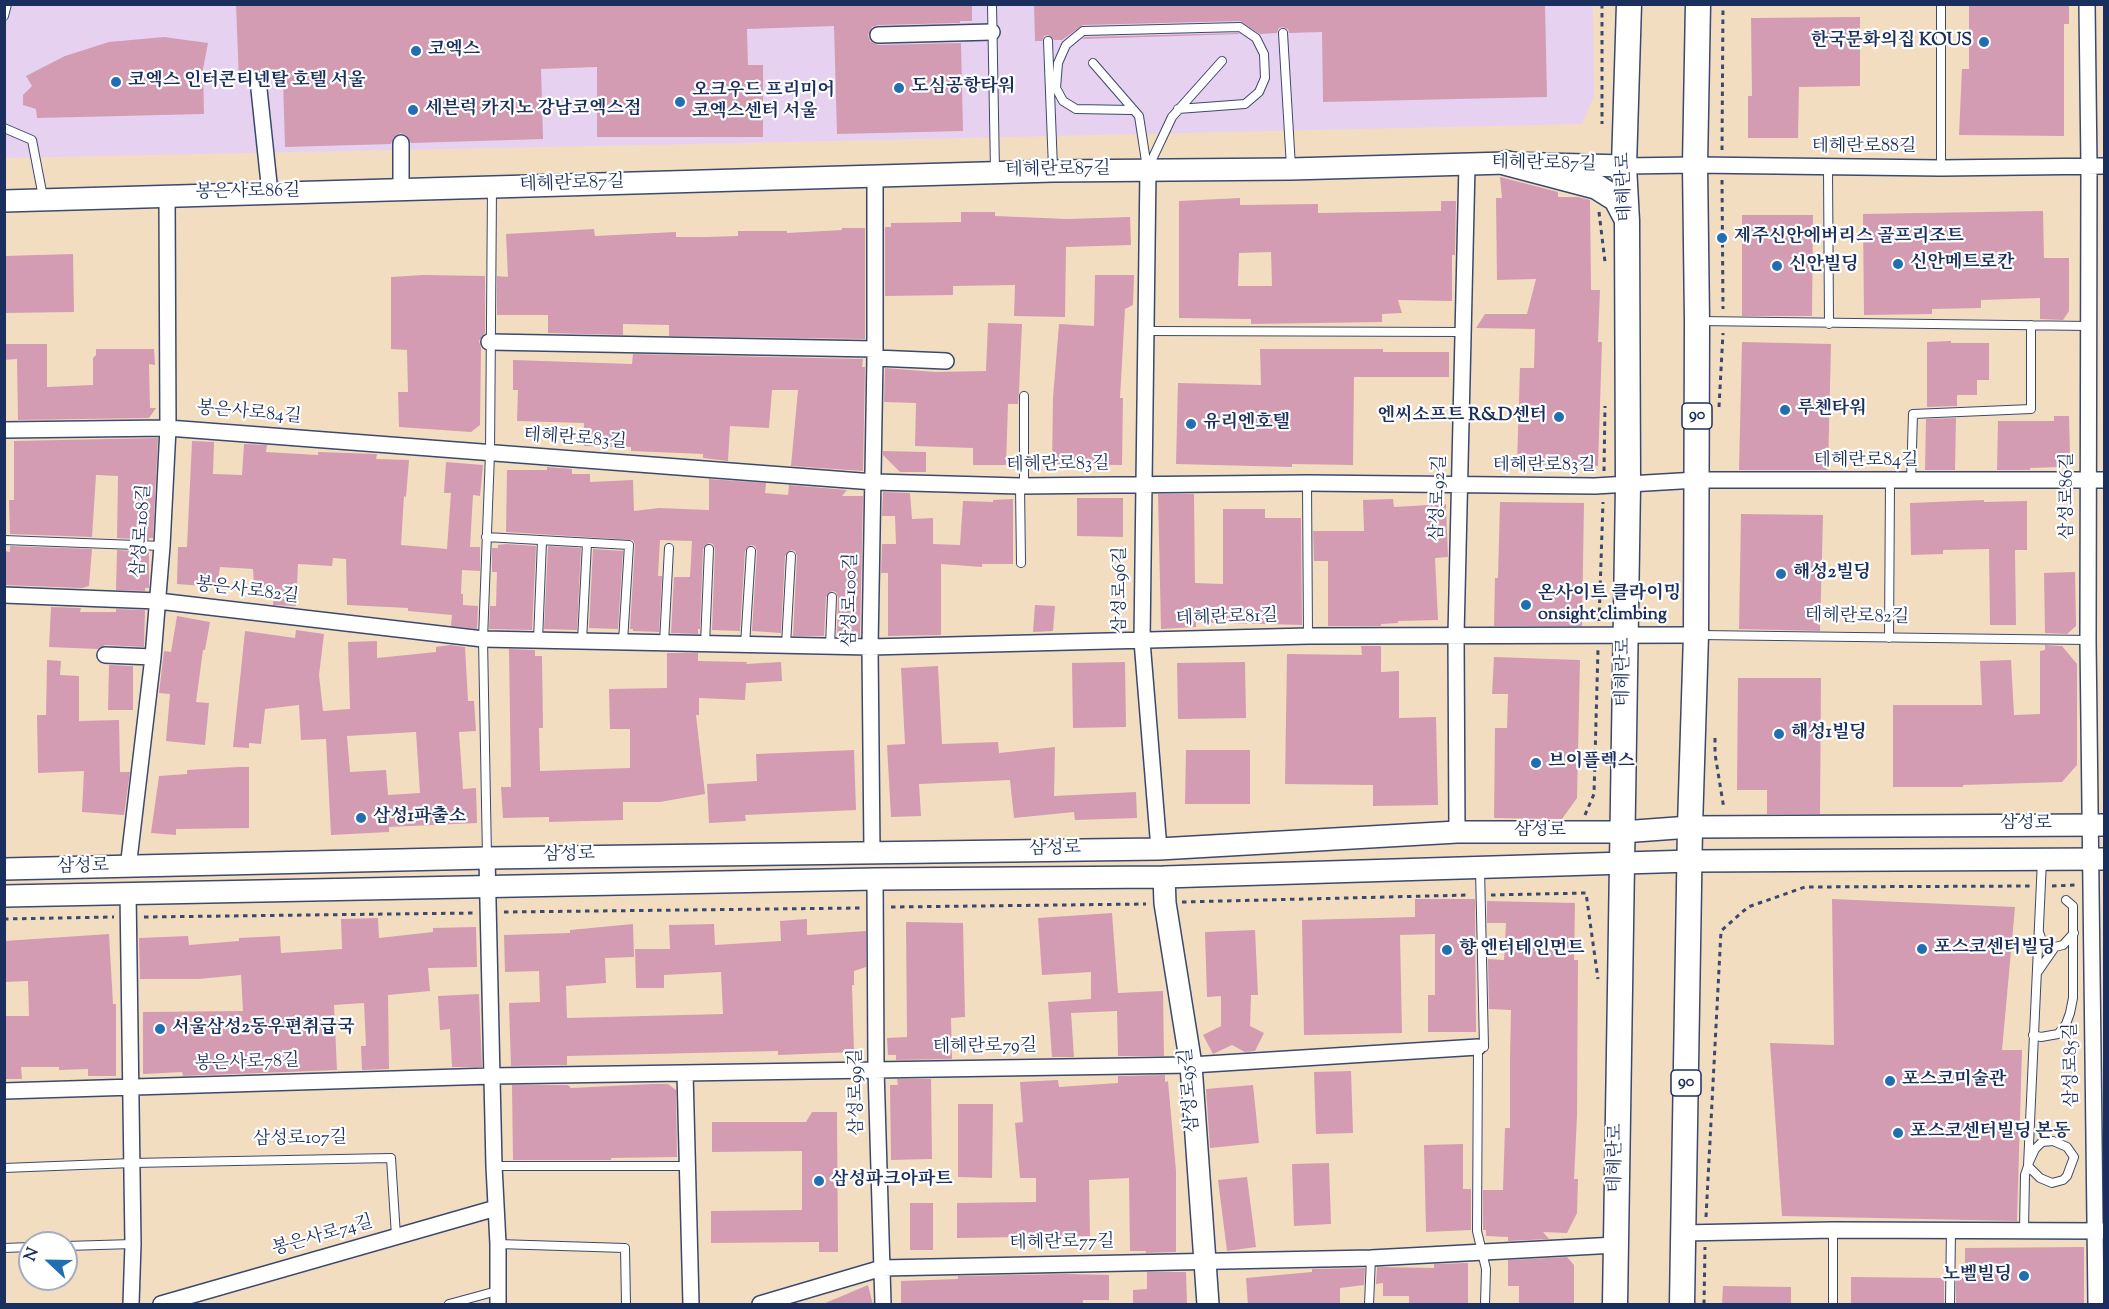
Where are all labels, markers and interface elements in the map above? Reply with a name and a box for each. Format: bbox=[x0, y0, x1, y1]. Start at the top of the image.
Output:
place label: 한국문화의집 KOUS bbox=[1811, 31, 1972, 53]
marker: 한국문화의집 KOUS bbox=[1977, 35, 1991, 49]
place label: 코엑스 bbox=[428, 40, 480, 62]
marker: 코엑스 bbox=[409, 44, 423, 58]
place label: 코엑스 인터콘티넨탈 호텔 서울 bbox=[128, 71, 366, 93]
marker: 코엑스 인터콘티넨탈 호텔 서울 bbox=[109, 75, 123, 89]
place label: 도심공항타워 bbox=[911, 77, 1015, 99]
place label: 오크우드 프리미어 코엑스센터 서울 bbox=[692, 81, 835, 124]
marker: 도심공항타워 bbox=[892, 81, 906, 95]
marker: 오크우드 프리미어 코엑스센터 서울 bbox=[673, 95, 687, 109]
place label: 세븐럭 카지노 강남코엑스점 bbox=[425, 99, 641, 121]
marker: 세븐럭 카지노 강남코엑스점 bbox=[406, 103, 420, 117]
street label: 테헤란로88길 bbox=[1812, 137, 1916, 159]
street label: 테헤란로 bbox=[1614, 152, 1638, 222]
street label: 테헤란로87길 bbox=[1491, 153, 1597, 177]
street label: 테헤란로87길 bbox=[1005, 159, 1111, 183]
street label: 테헤란로87길 bbox=[519, 172, 625, 198]
street label: 봉은사로86길 bbox=[195, 181, 301, 205]
place label: 제주신안에버리스 골프리조트 bbox=[1734, 227, 1964, 249]
marker: 제주신안에버리스 골프리조트 bbox=[1715, 231, 1729, 245]
place label: 신안메트로칸 bbox=[1910, 253, 2014, 275]
place label: 신안빌딩 bbox=[1789, 255, 1859, 277]
marker: 신안메트로칸 bbox=[1891, 257, 1905, 271]
marker: 신안빌딩 bbox=[1770, 259, 1784, 273]
street label: 봉은사로84길 bbox=[196, 399, 302, 429]
place label: 루첸타워 bbox=[1797, 399, 1867, 421]
road number: 90 bbox=[1682, 403, 1712, 429]
marker: 루첸타워 bbox=[1778, 403, 1792, 417]
place label: 엔씨소프트 R&D센터 bbox=[1377, 406, 1547, 428]
marker: 엔씨소프트 R&D센터 bbox=[1552, 410, 1566, 424]
place label: 유리엔호텔 bbox=[1203, 413, 1290, 435]
marker: 유리엔호텔 bbox=[1184, 417, 1198, 431]
street label: 테헤란로83길 bbox=[523, 426, 627, 454]
street label: 테헤란로84길 bbox=[1814, 451, 1918, 473]
street label: 삼성로86길 bbox=[2058, 452, 2080, 540]
street label: 테헤란로83길 bbox=[1006, 454, 1110, 478]
street label: 삼성로92길 bbox=[1428, 454, 1452, 542]
street label: 테헤란로83길 bbox=[1492, 456, 1596, 478]
street label: 삼성로108길 bbox=[129, 483, 157, 579]
street label: 삼성로96길 bbox=[1111, 546, 1133, 634]
street label: 삼성로100길 bbox=[840, 553, 864, 647]
place label: 해성2빌딩 bbox=[1793, 563, 1871, 585]
marker: 해성2빌딩 bbox=[1774, 567, 1788, 581]
street label: 봉은사로82길 bbox=[194, 575, 300, 609]
place label: 온사이트 클라이밍 onsight climbing bbox=[1538, 584, 1681, 626]
marker: 온사이트 클라이밍 onsight climbing bbox=[1519, 598, 1533, 612]
street label: 테헤란로81길 bbox=[1176, 606, 1278, 632]
street label: 테헤란로82길 bbox=[1805, 606, 1909, 630]
street label: 테헤란로 bbox=[1614, 637, 1636, 707]
place label: 해성1빌딩 bbox=[1791, 723, 1867, 745]
marker: 해성1빌딩 bbox=[1772, 727, 1786, 741]
place label: 브이플렉스 bbox=[1548, 752, 1635, 774]
marker: 브이플렉스 bbox=[1529, 756, 1543, 770]
place label: 삼성1파출소 bbox=[373, 807, 466, 829]
marker: 삼성1파출소 bbox=[354, 811, 368, 825]
street label: 삼성로 bbox=[2000, 814, 2052, 836]
street label: 삼성로 bbox=[1514, 821, 1566, 843]
street label: 삼성로 bbox=[1029, 839, 1081, 861]
street label: 삼성로 bbox=[543, 845, 595, 867]
street label: 삼성로 bbox=[57, 857, 109, 879]
place label: 포스코센터빌딩 bbox=[1934, 938, 2056, 960]
place label: 향 엔터테인먼트 bbox=[1459, 939, 1585, 961]
marker: 포스코센터빌딩 bbox=[1915, 942, 1929, 956]
marker: 향 엔터테인먼트 bbox=[1440, 943, 1454, 957]
place label: 서울삼성2동우편취급국 bbox=[172, 1018, 354, 1040]
marker: 서울삼성2동우편취급국 bbox=[153, 1022, 167, 1036]
street label: 삼성로85길 bbox=[2061, 1022, 2085, 1108]
street label: 테헤란로79길 bbox=[933, 1036, 1037, 1060]
street label: 삼성로95길 bbox=[1177, 1047, 1205, 1133]
street label: 삼성로99길 bbox=[846, 1048, 870, 1136]
street label: 봉은사로78길 bbox=[194, 1051, 300, 1077]
road number: 90 bbox=[1671, 1070, 1701, 1096]
place label: 포스코미술관 bbox=[1902, 1070, 2006, 1092]
marker: 포스코미술관 bbox=[1883, 1074, 1897, 1088]
place label: 포스코센터빌딩 본동 bbox=[1910, 1122, 2070, 1144]
street label: 테헤란로 bbox=[1606, 1123, 1628, 1193]
marker: 포스코센터빌딩 본동 bbox=[1891, 1126, 1905, 1140]
street label: 삼성로107길 bbox=[253, 1128, 347, 1152]
place label: 삼성파크아파트 bbox=[831, 1170, 953, 1192]
marker: 삼성파크아파트 bbox=[812, 1174, 826, 1188]
street label: 봉은사로74길 bbox=[270, 1212, 376, 1262]
north arrow bbox=[18, 1231, 78, 1291]
street label: 테헤란로77길 bbox=[1009, 1232, 1115, 1256]
text: N bbox=[20, 1245, 46, 1265]
place label: 노벨빌딩 bbox=[1942, 1265, 2012, 1287]
marker: 노벨빌딩 bbox=[2017, 1269, 2031, 1283]

